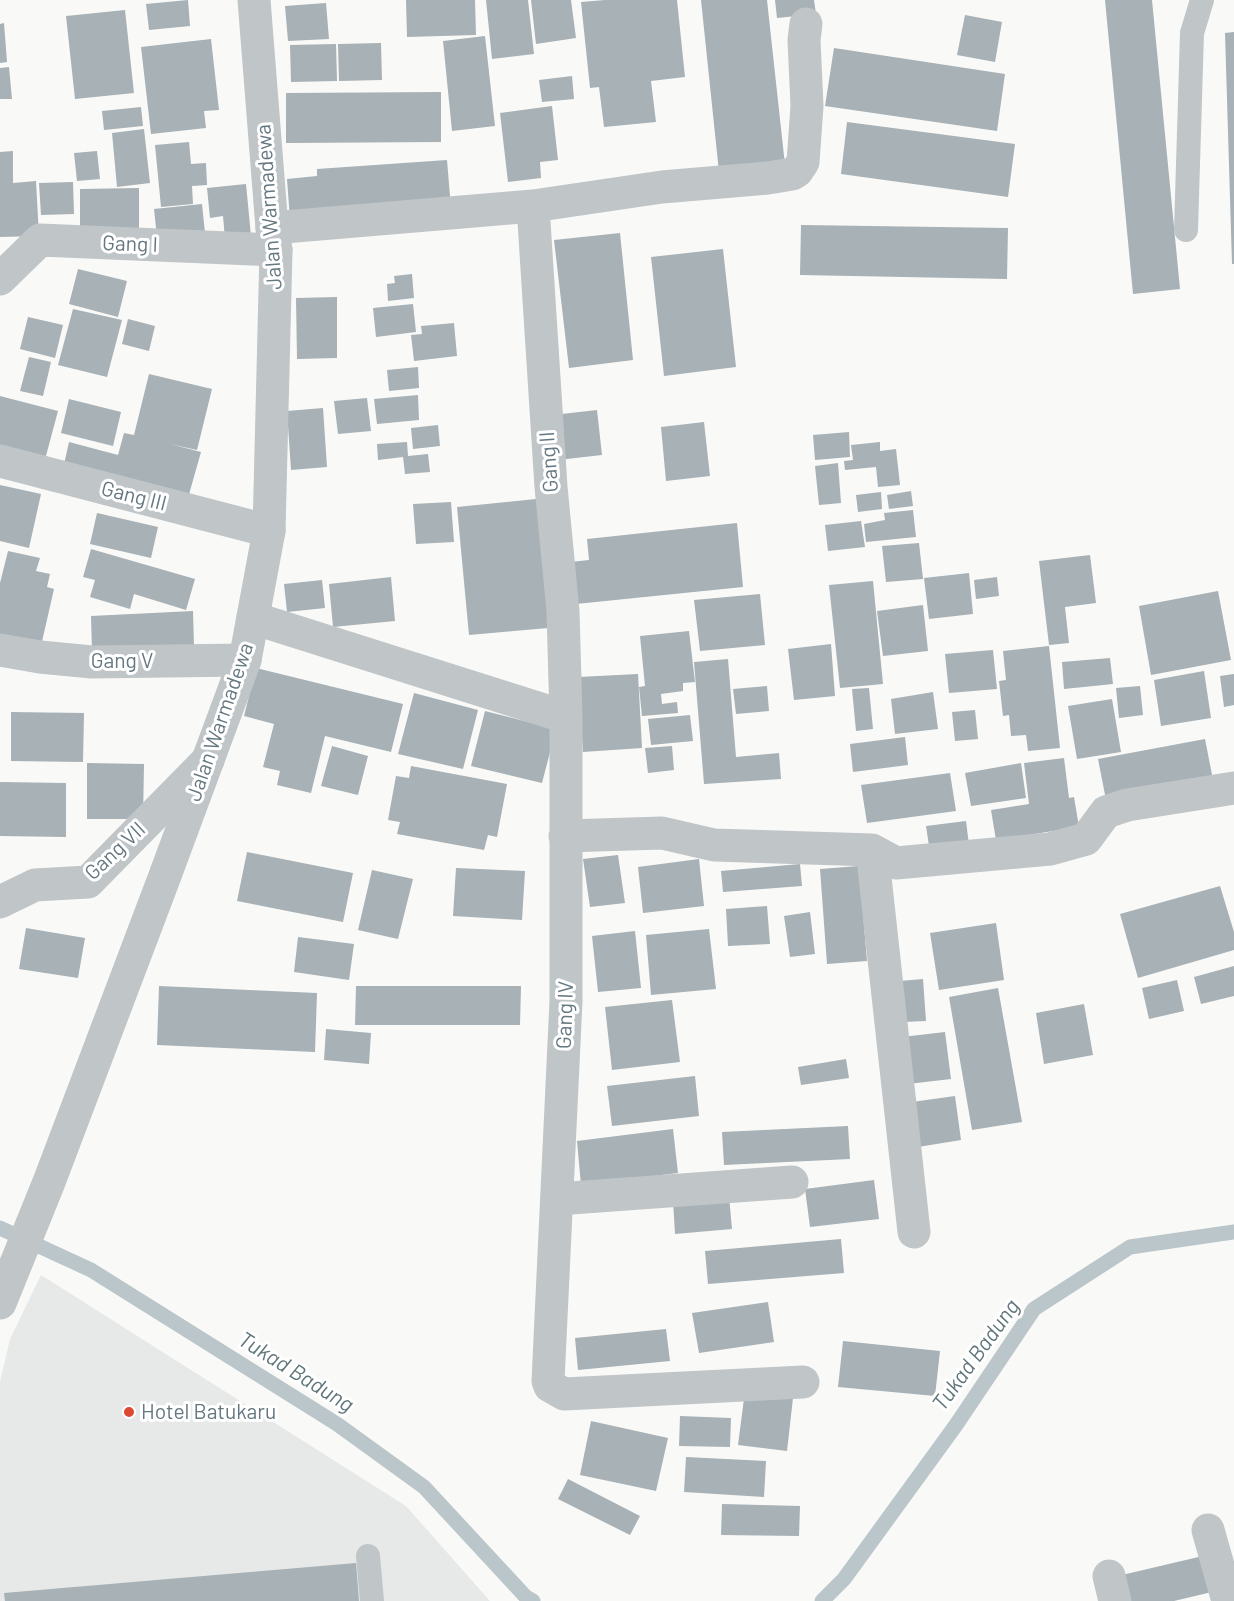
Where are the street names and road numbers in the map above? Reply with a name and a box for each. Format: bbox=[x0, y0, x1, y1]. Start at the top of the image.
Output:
street label: Jalan Warmadewa bbox=[251, 123, 287, 291]
street label: Gang I bbox=[102, 230, 158, 258]
street label: Gang II bbox=[534, 431, 564, 493]
street label: Gang III bbox=[99, 476, 169, 516]
street label: Jalan Warmadewa bbox=[181, 639, 259, 805]
street label: Gang V bbox=[91, 648, 153, 674]
street label: Gang VII bbox=[80, 817, 150, 885]
street label: Gang IV bbox=[551, 981, 579, 1049]

